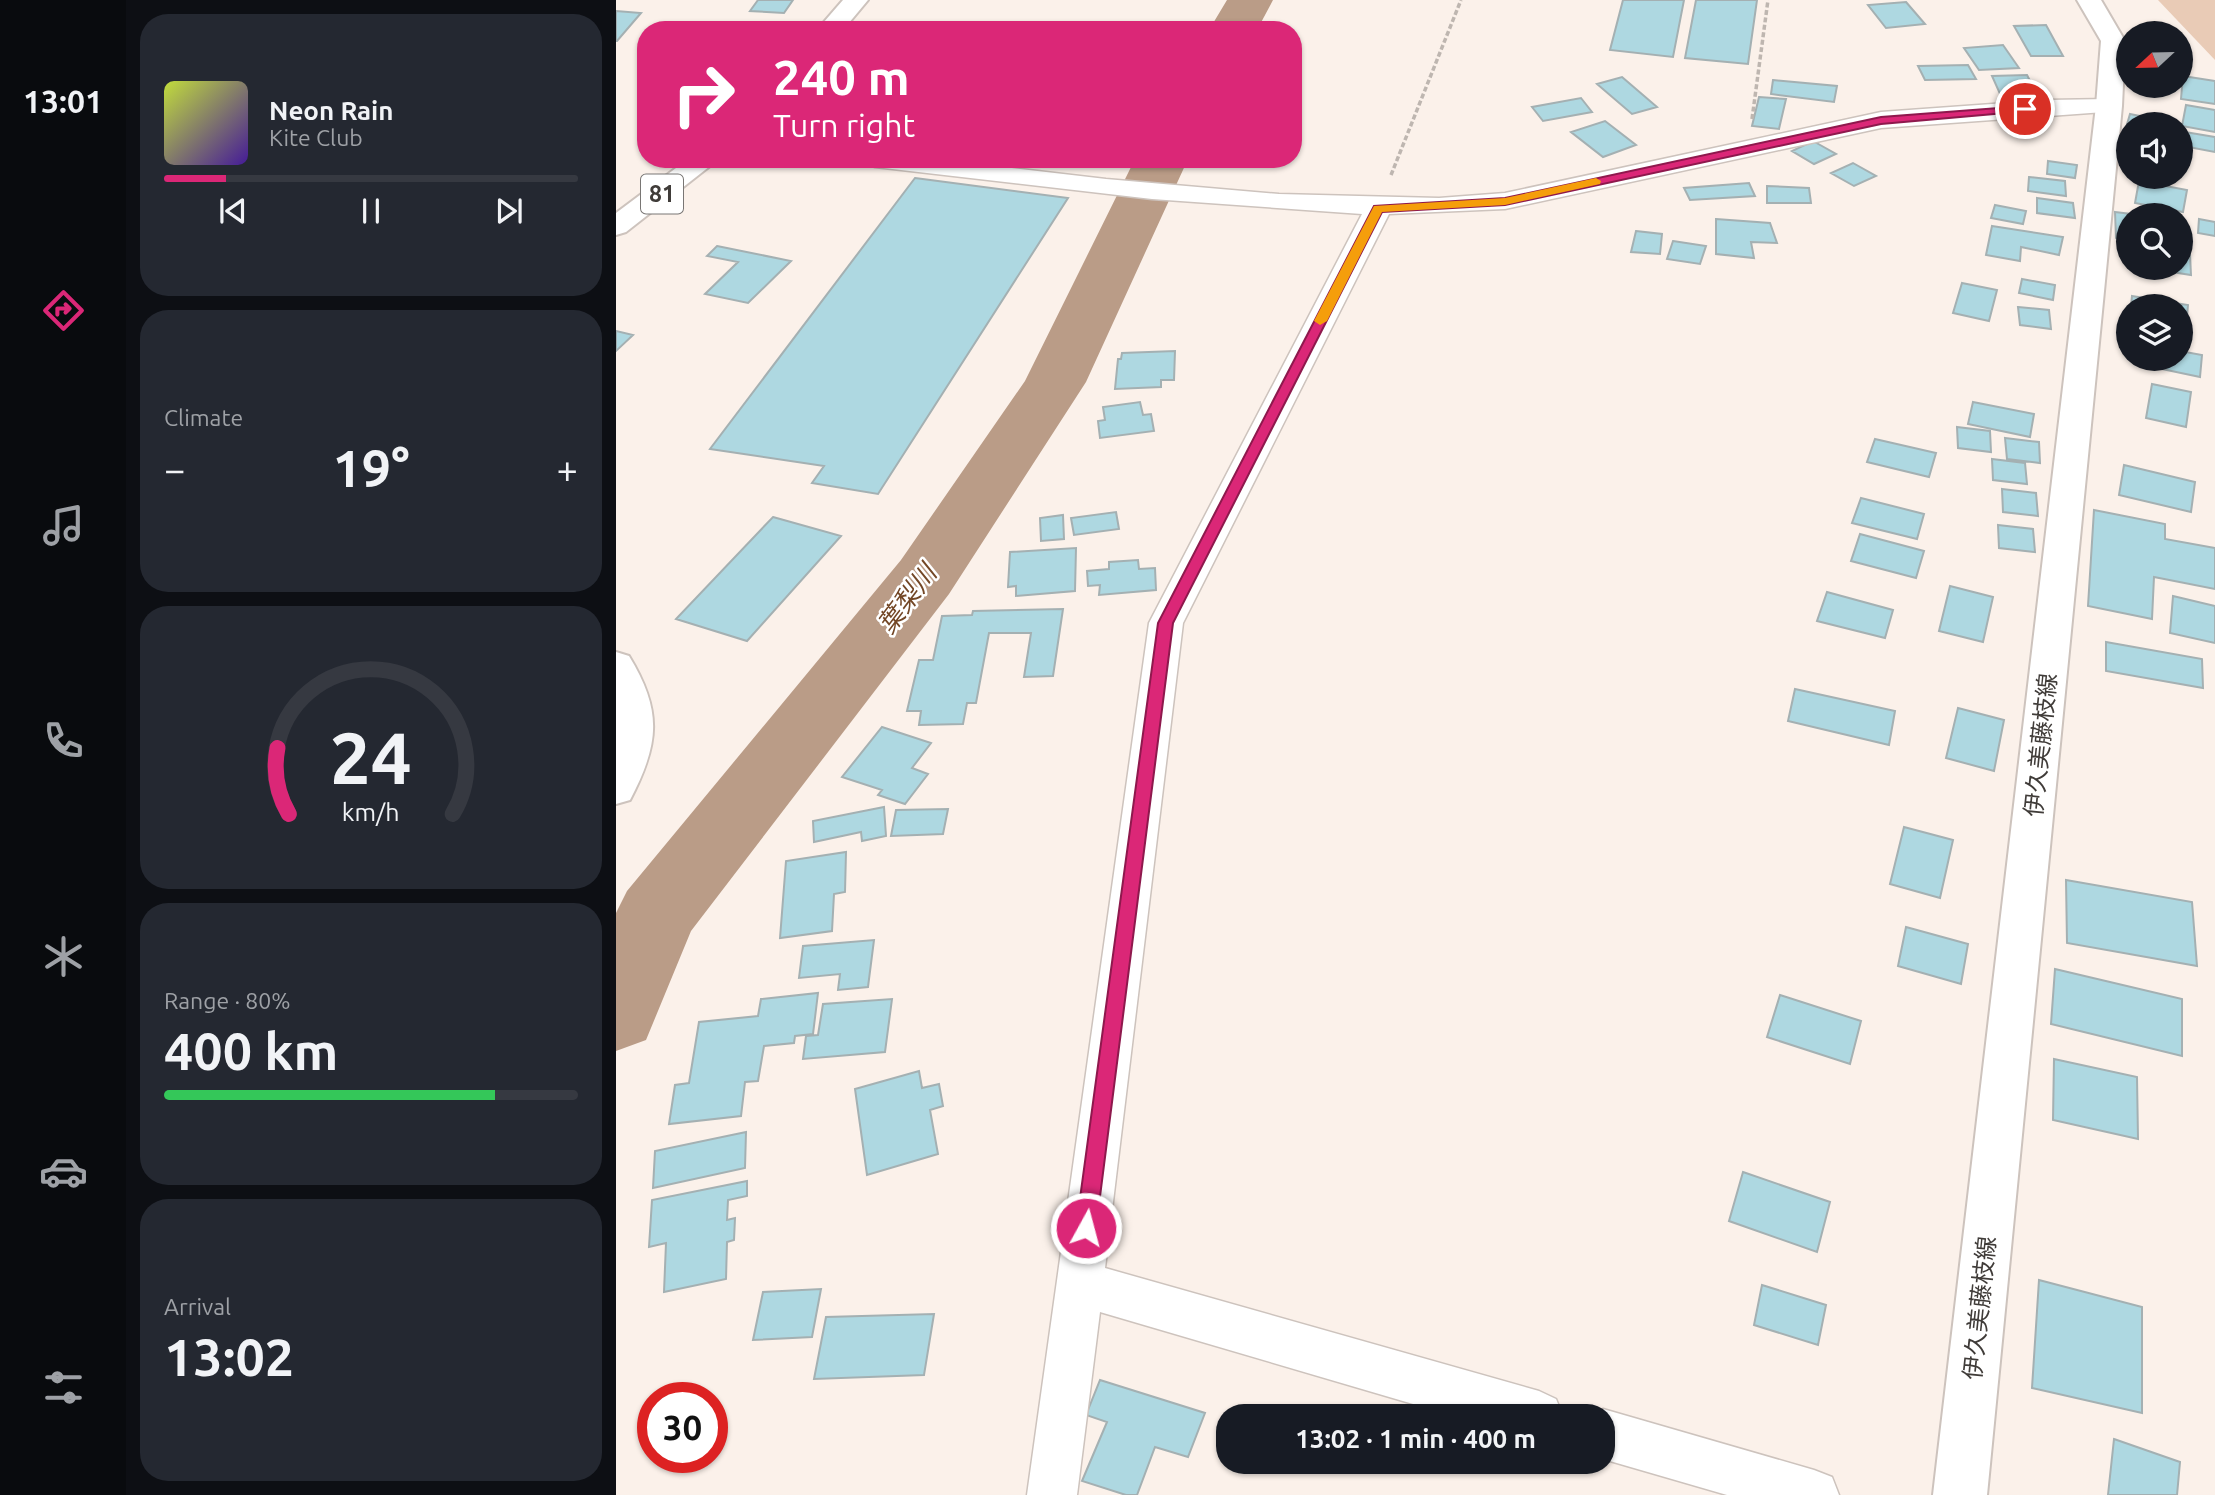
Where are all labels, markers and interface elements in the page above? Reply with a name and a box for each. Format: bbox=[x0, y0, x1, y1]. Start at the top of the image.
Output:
north arrow bbox=[2116, 21, 2193, 98]
map controls bbox=[2116, 21, 2193, 371]
icon: right bbox=[658, 49, 749, 140]
text: 240 m bbox=[773, 49, 910, 104]
pin bbox=[1995, 79, 2055, 139]
text: 13:01 bbox=[23, 83, 103, 119]
icon: arrive bbox=[2006, 90, 2044, 128]
text: Neon Rain bbox=[269, 96, 394, 125]
text: Turn right bbox=[773, 107, 915, 143]
button: sound bbox=[2116, 112, 2193, 189]
text: Kite Club bbox=[269, 125, 363, 150]
road number: 81 bbox=[641, 174, 683, 214]
icon: previous bbox=[214, 192, 252, 230]
icon: pause bbox=[352, 192, 390, 230]
icon: next bbox=[490, 192, 528, 230]
button: search bbox=[2116, 203, 2193, 280]
icon: directions bbox=[39, 286, 88, 335]
button: layers bbox=[2116, 294, 2193, 371]
text: Climate bbox=[164, 405, 243, 430]
text: 19° bbox=[332, 439, 410, 497]
text: − bbox=[164, 448, 185, 490]
text: + bbox=[557, 448, 578, 490]
icon: music bbox=[39, 501, 88, 550]
water label: 葉梨川 bbox=[872, 556, 943, 639]
street label: 伊久美藤枝線 bbox=[2020, 672, 2061, 818]
icon: phone bbox=[39, 716, 88, 765]
text: 24 bbox=[330, 716, 412, 798]
text: km/h bbox=[342, 797, 400, 825]
icon: climate bbox=[39, 932, 88, 981]
text: Range · 80% bbox=[164, 988, 291, 1013]
text: 400 km bbox=[164, 1022, 338, 1080]
icon: car bbox=[39, 1147, 88, 1196]
position arrow bbox=[1049, 1191, 1123, 1265]
street label: 伊久美藤枝線 bbox=[1959, 1235, 2000, 1381]
text: Arrival bbox=[164, 1294, 231, 1319]
text: 13:02 bbox=[164, 1328, 294, 1386]
icon: filters bbox=[39, 1363, 88, 1412]
speed limit sign: 30 bbox=[637, 1382, 728, 1473]
text: 13:02 · 1 min · 400 m bbox=[1295, 1424, 1536, 1453]

